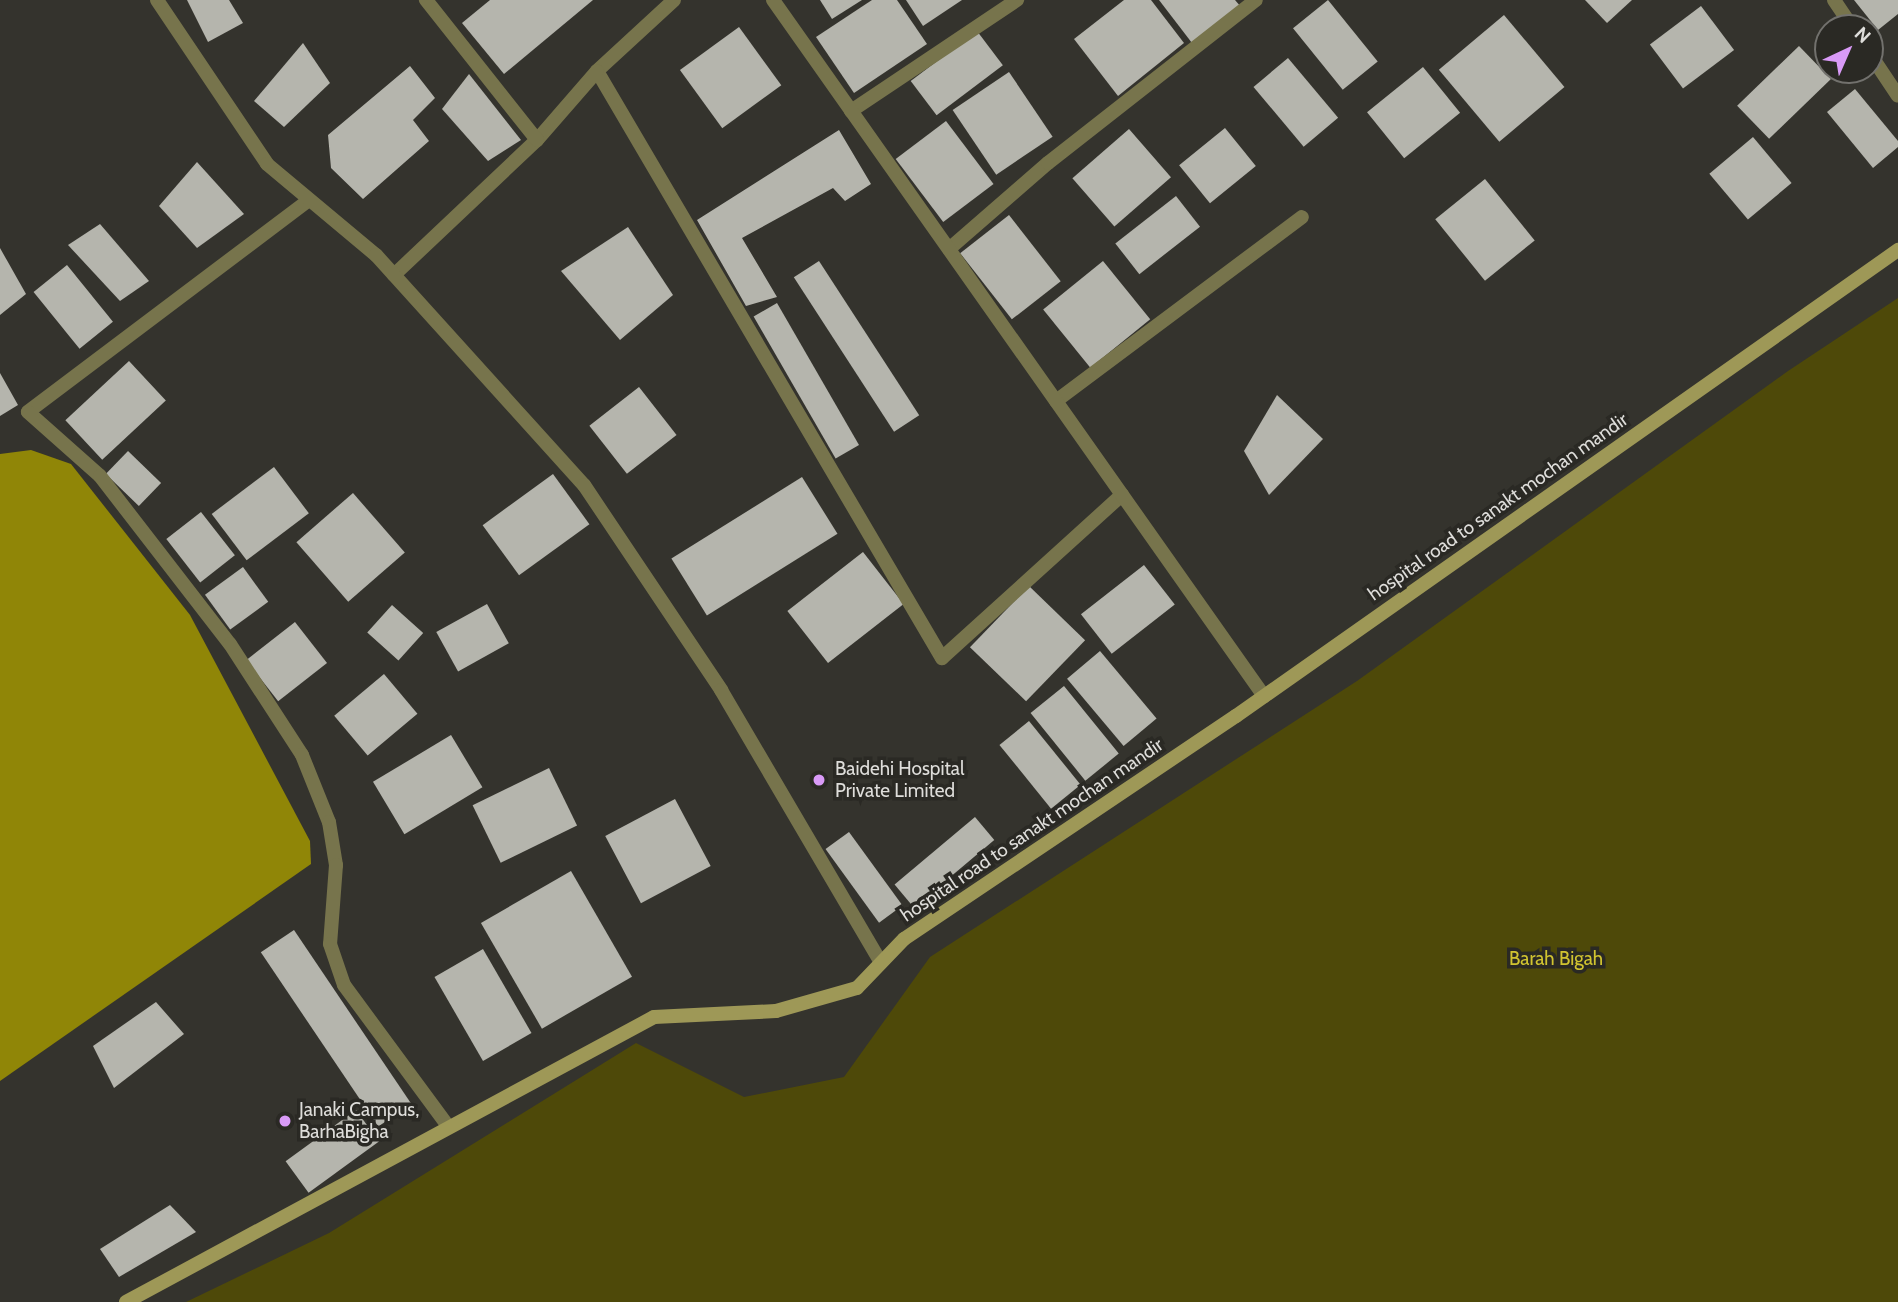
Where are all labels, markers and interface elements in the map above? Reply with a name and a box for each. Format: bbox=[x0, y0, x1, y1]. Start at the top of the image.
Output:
north arrow bbox=[1814, 14, 1884, 84]
text: N bbox=[1850, 22, 1875, 48]
street label: hospital road to sanakt mochan mandir bbox=[1364, 408, 1632, 606]
street label: hospital road to sanakt mochan mandir bbox=[896, 733, 1168, 927]
place label: Baidehi Hospital Private Limited bbox=[835, 758, 964, 802]
marker: Baidehi Hospital Private Limited bbox=[809, 770, 829, 790]
park label: Barah Bigah bbox=[1509, 948, 1603, 970]
place label: Janaki Campus, BarhaBigha bbox=[299, 1099, 419, 1143]
marker: Janaki Campus, BarhaBigha bbox=[277, 1113, 293, 1129]

